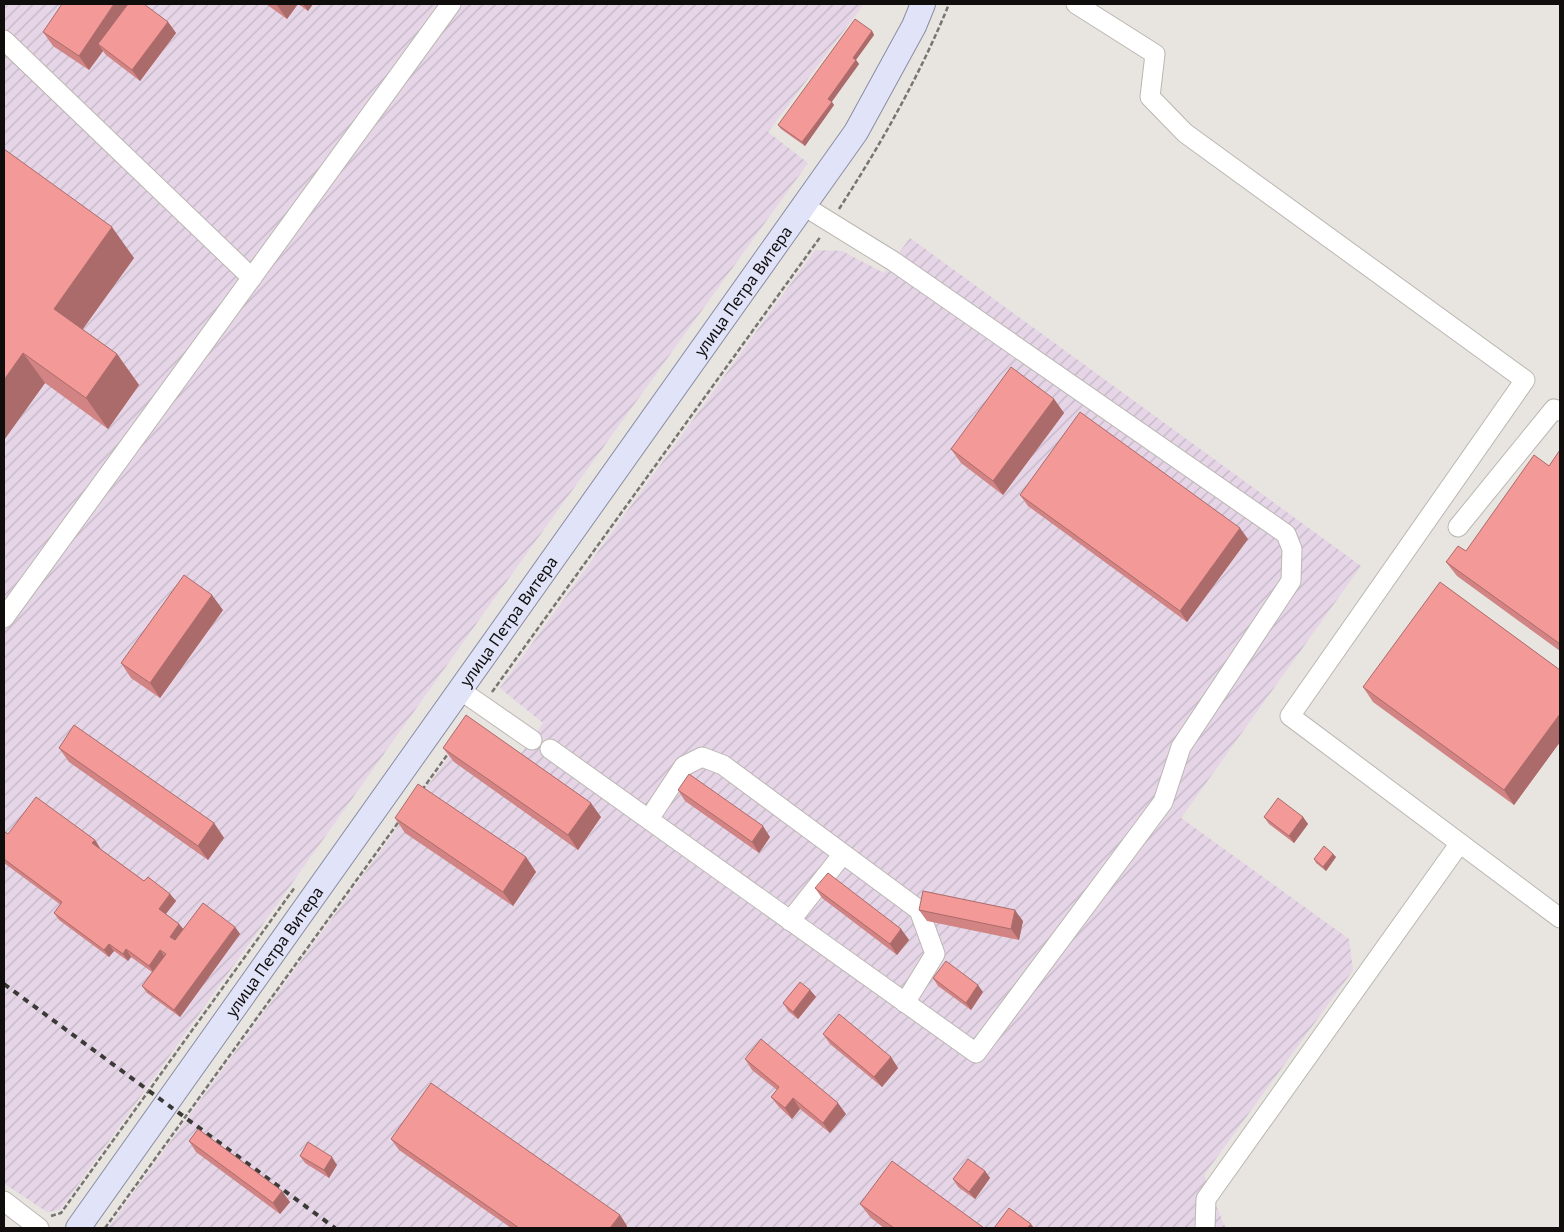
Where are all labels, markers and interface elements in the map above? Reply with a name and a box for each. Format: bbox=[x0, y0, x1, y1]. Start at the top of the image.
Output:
street label: улица Петра Витера bbox=[689, 221, 797, 361]
street label: улица Петра Витера bbox=[455, 552, 563, 691]
street label: улица Петра Витера bbox=[220, 882, 328, 1021]

